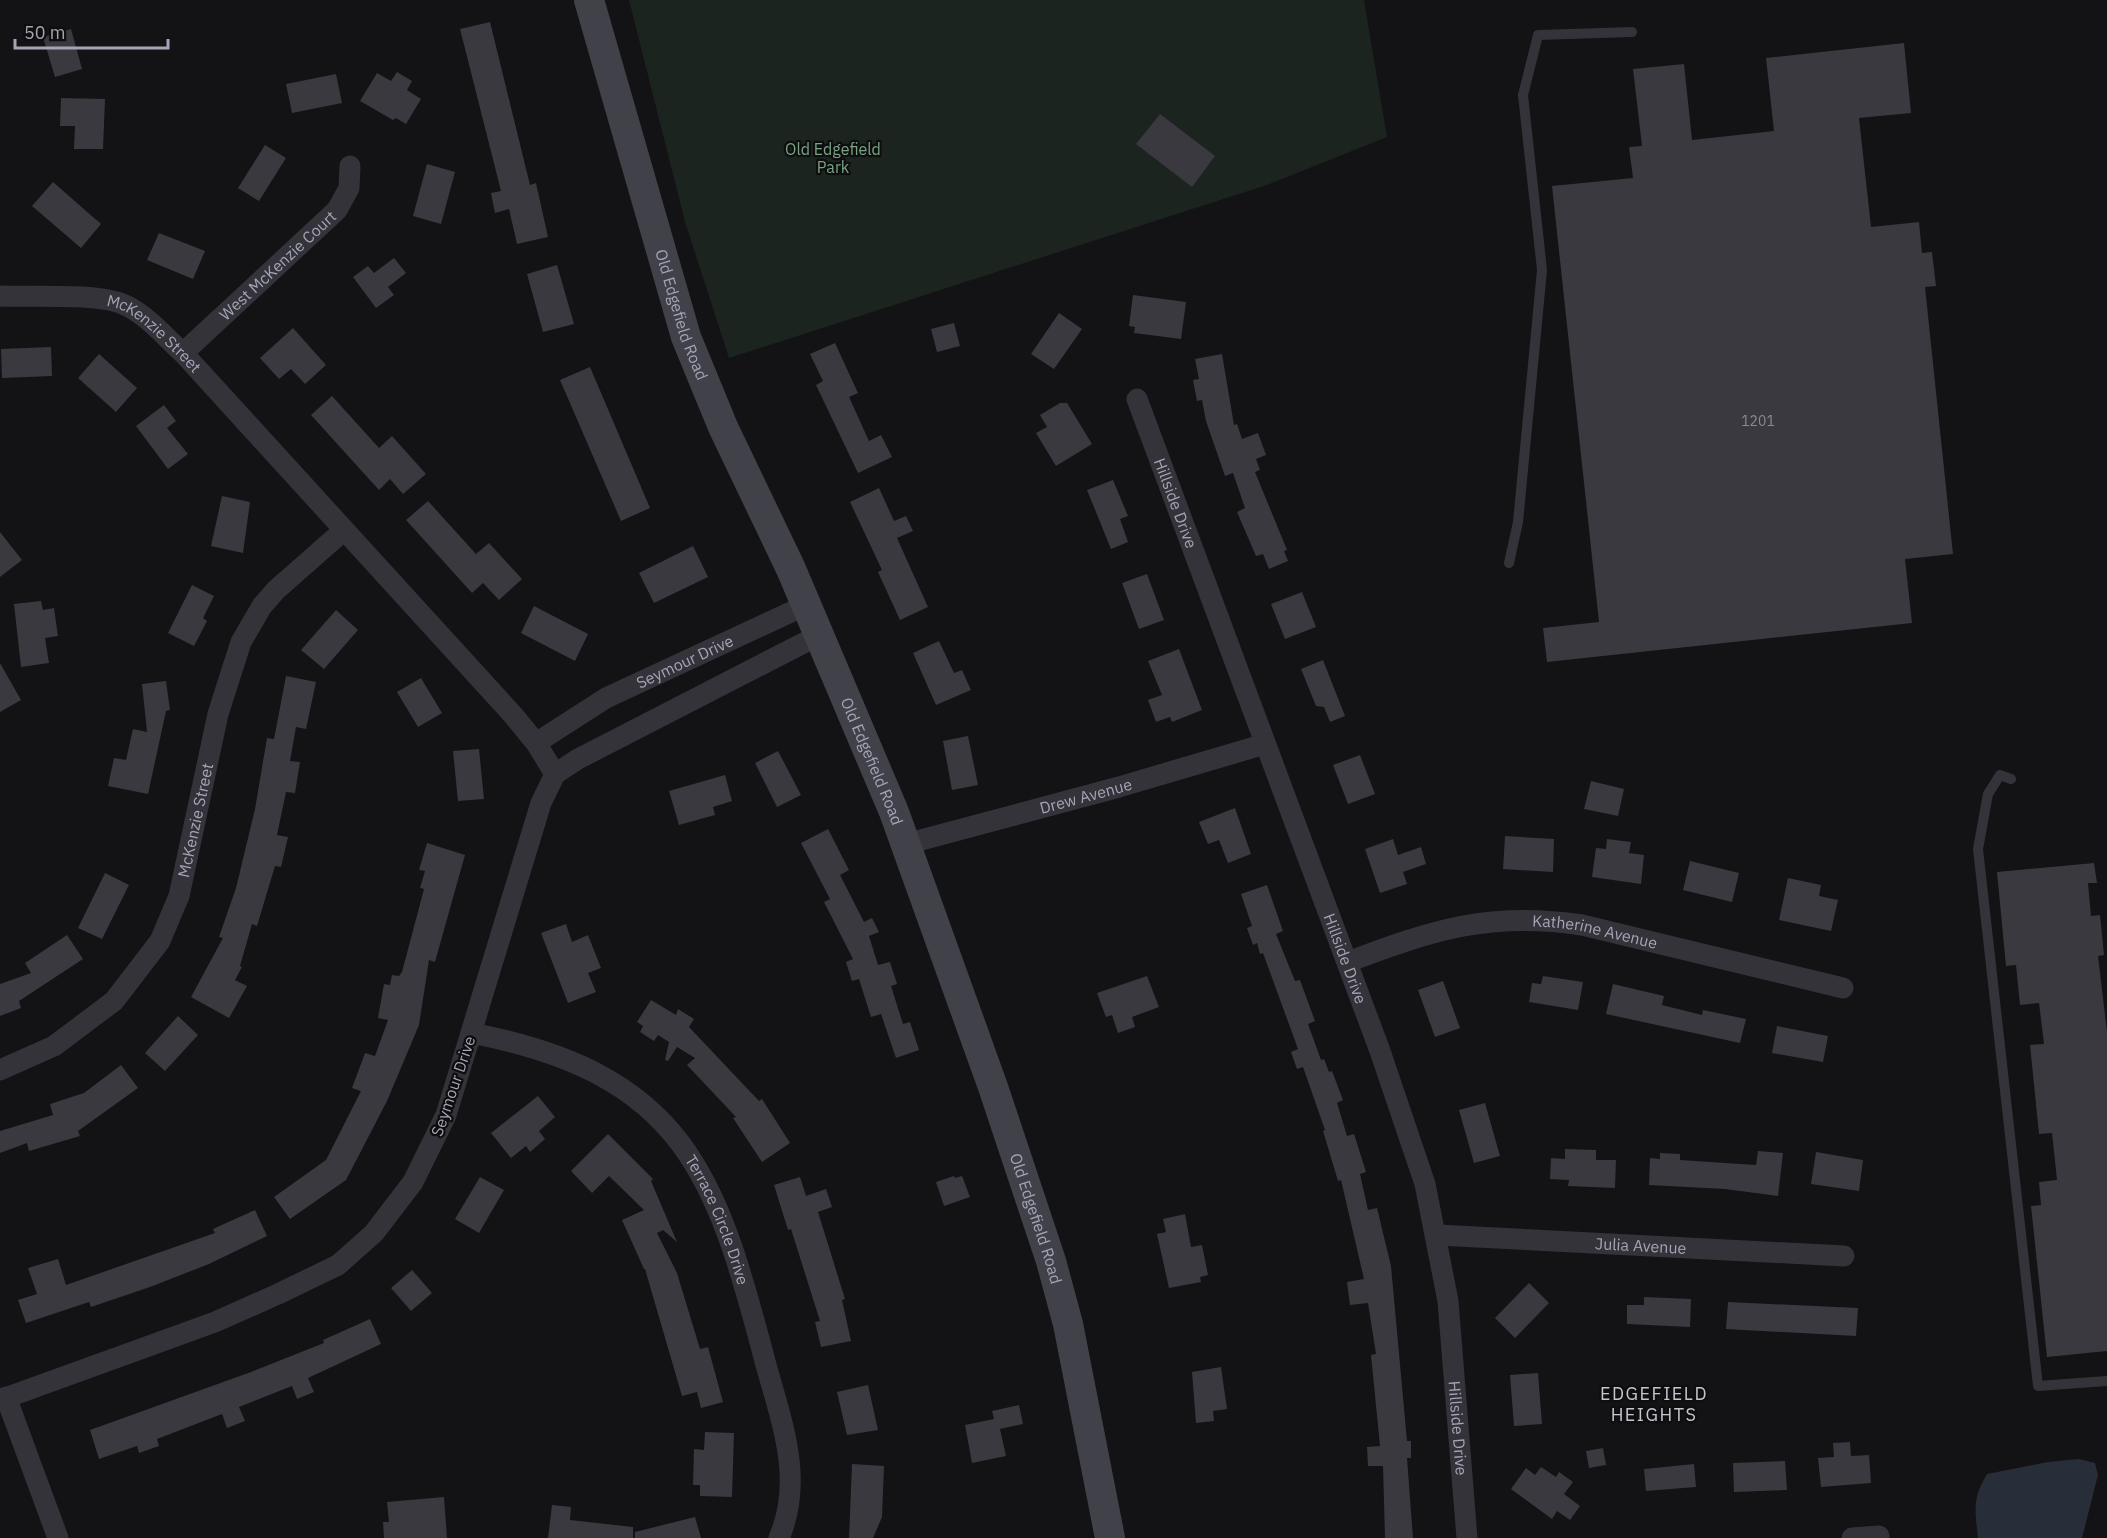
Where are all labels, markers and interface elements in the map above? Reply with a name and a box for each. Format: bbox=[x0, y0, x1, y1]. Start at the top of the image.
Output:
scale bar bbox=[15, 12, 168, 50]
text: 50 m bbox=[24, 21, 66, 44]
park label: Old Edgefield Park bbox=[785, 139, 881, 177]
street label: West McKenzie Court bbox=[215, 206, 340, 324]
street label: Old Edgefield Road bbox=[651, 247, 713, 383]
street label: McKenzie Street bbox=[105, 290, 206, 377]
house number: 1201 bbox=[1741, 412, 1775, 430]
street label: Hillside Drive bbox=[1150, 455, 1202, 551]
street label: Seymour Drive bbox=[633, 630, 737, 693]
street label: Old Edgefield Road bbox=[837, 694, 908, 827]
street label: McKenzie Street bbox=[173, 761, 217, 879]
street label: Drew Avenue bbox=[1037, 774, 1134, 818]
street label: Hillside Drive bbox=[1320, 910, 1371, 1007]
street label: Katherine Avenue bbox=[1532, 910, 1660, 953]
street label: Seymour Drive bbox=[426, 1033, 480, 1139]
street label: Old Edgefield Road bbox=[1006, 1150, 1067, 1286]
street label: Terrace Circle Drive bbox=[681, 1151, 753, 1287]
street label: Julia Avenue bbox=[1595, 1233, 1687, 1258]
street label: Hillside Drive bbox=[1444, 1380, 1472, 1476]
district label: EDGEFIELD HEIGHTS bbox=[1600, 1382, 1708, 1426]

